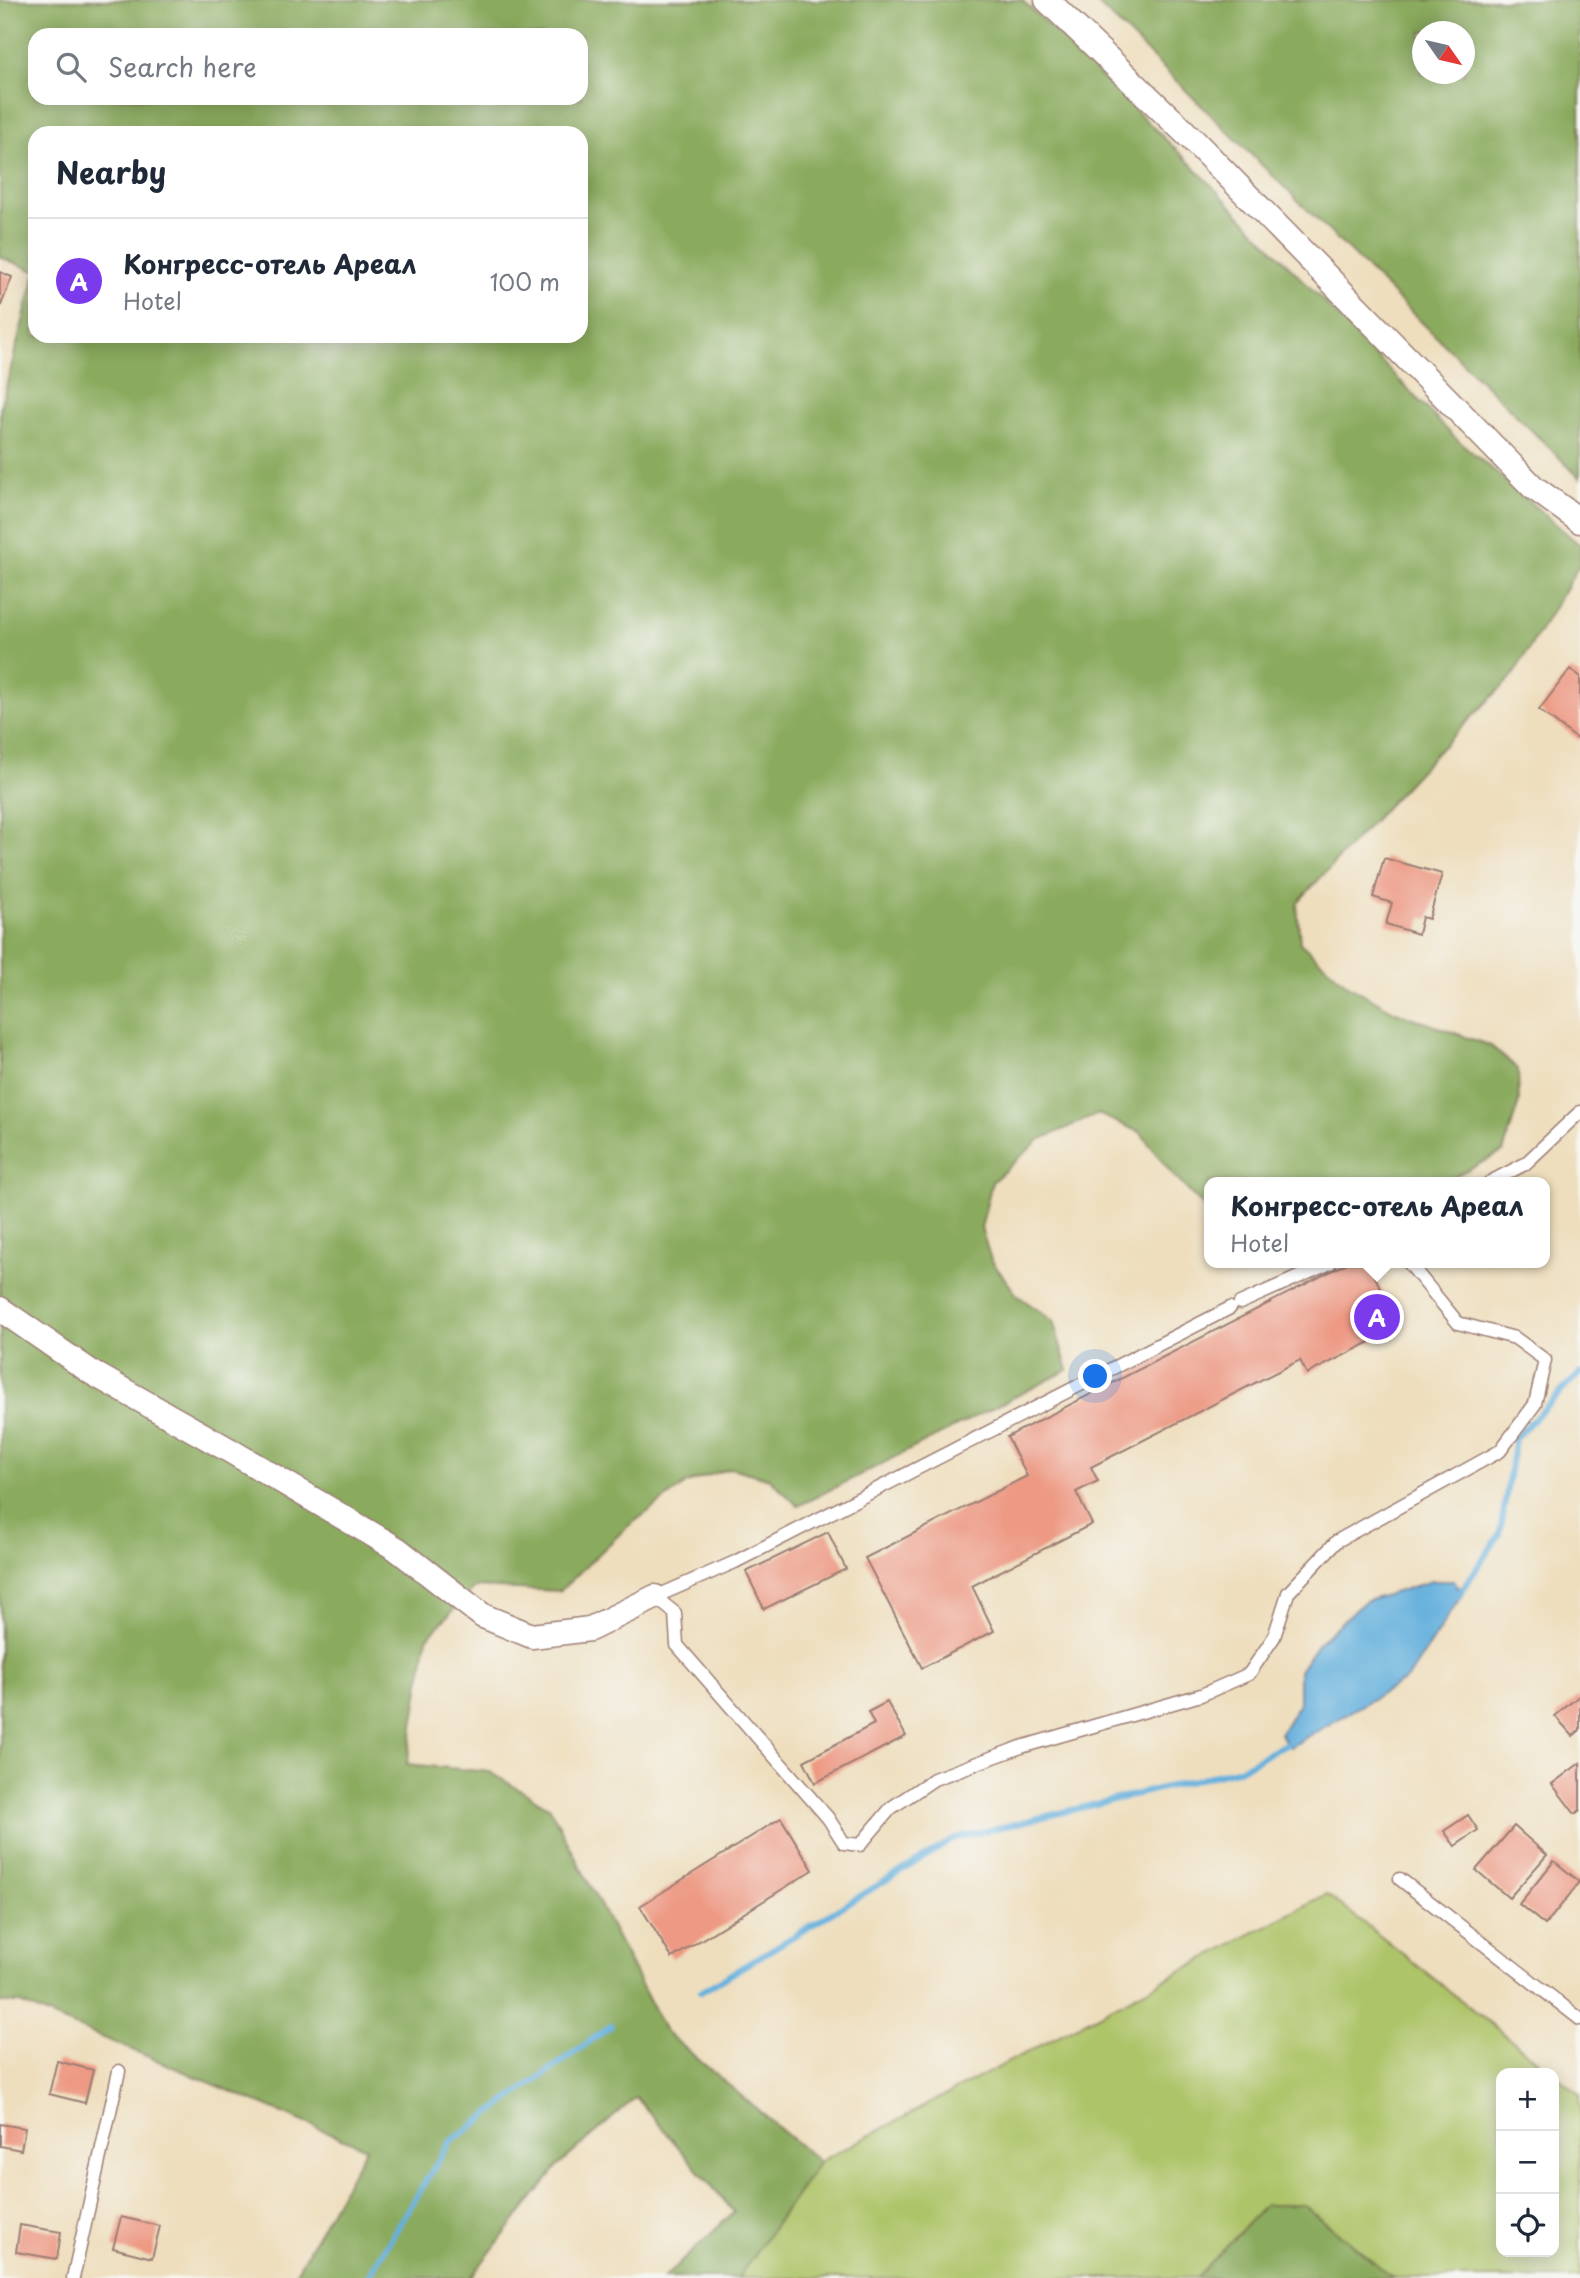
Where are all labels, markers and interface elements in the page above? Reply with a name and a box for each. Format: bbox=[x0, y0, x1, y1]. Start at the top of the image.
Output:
north arrow bbox=[1412, 21, 1475, 84]
search box bbox=[28, 28, 588, 105]
text: Search here bbox=[108, 47, 257, 86]
icon: search bbox=[52, 48, 90, 86]
text: Nearby bbox=[56, 149, 166, 194]
text: Конгресс-отель Ареал bbox=[123, 244, 417, 283]
text: A bbox=[70, 264, 88, 299]
text: 100 m bbox=[490, 264, 560, 299]
text: Hotel bbox=[123, 283, 182, 318]
popup bbox=[1204, 1177, 1550, 1268]
text: Конгресс-отель Ареал bbox=[1230, 1186, 1524, 1225]
text: Hotel bbox=[1230, 1225, 1289, 1260]
pin: A bbox=[1354, 1291, 1400, 1343]
your location bbox=[1078, 1359, 1112, 1393]
map controls bbox=[1496, 2068, 1559, 2257]
button: + bbox=[1496, 2068, 1559, 2131]
button: − bbox=[1496, 2131, 1559, 2194]
button: locate bbox=[1496, 2194, 1559, 2257]

